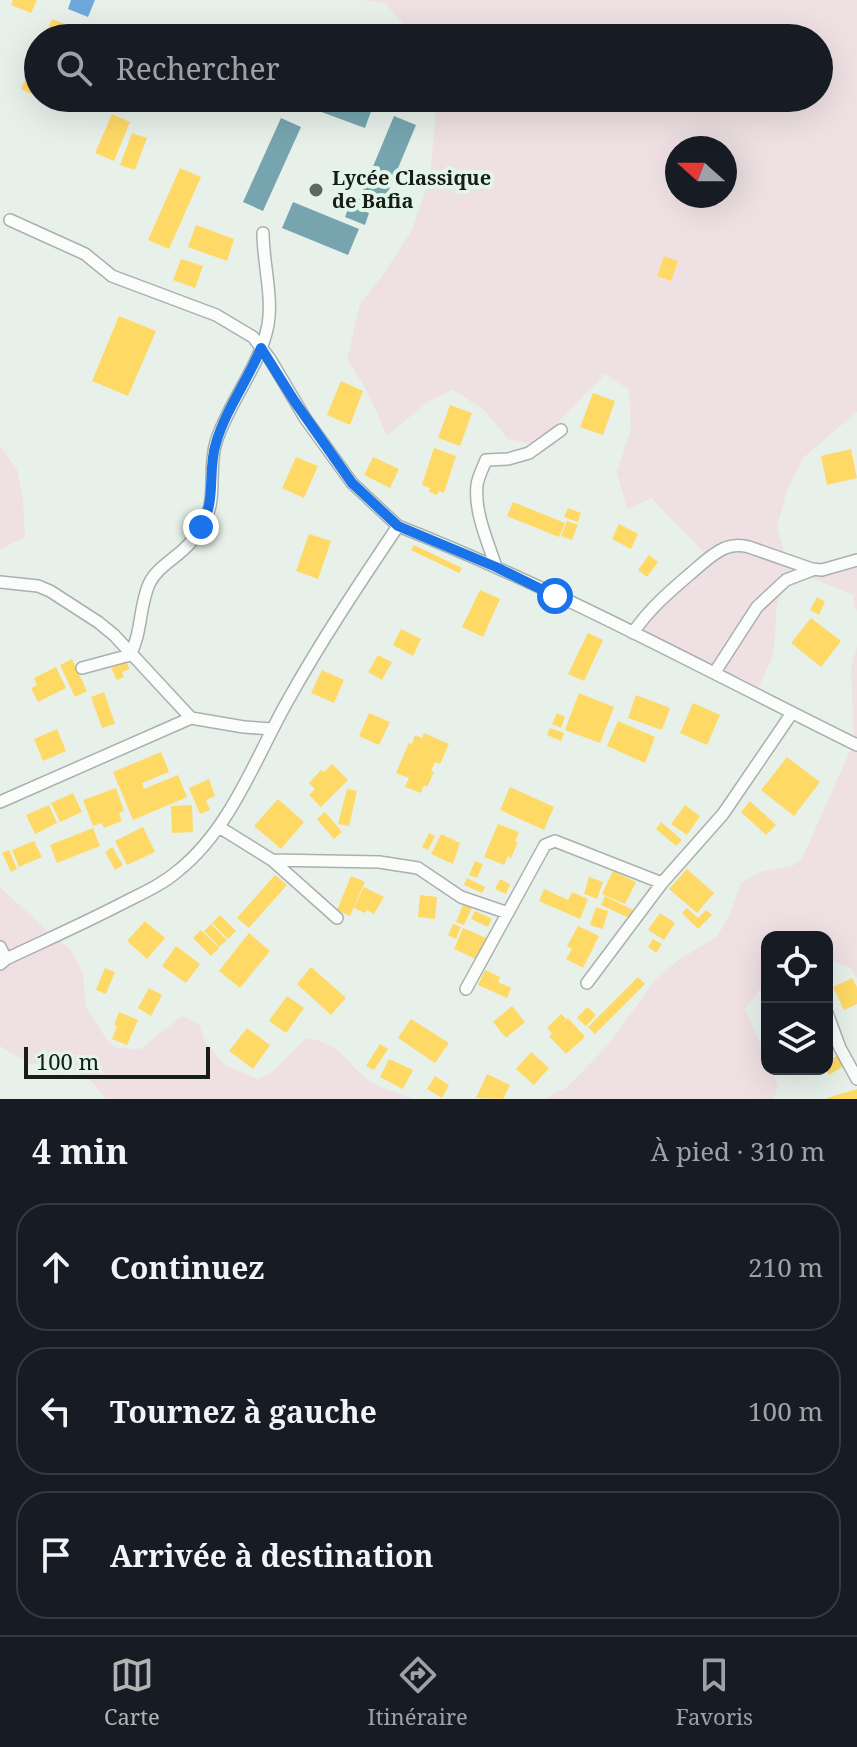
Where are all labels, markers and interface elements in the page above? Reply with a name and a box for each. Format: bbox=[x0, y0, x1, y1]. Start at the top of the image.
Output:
search box bbox=[24, 24, 833, 112]
icon: search bbox=[52, 46, 96, 90]
text: Rechercher bbox=[116, 48, 280, 89]
north arrow bbox=[665, 136, 737, 208]
place label: Lycée Classique de Bafia bbox=[332, 164, 491, 214]
marker: Lycée Classique de Bafia bbox=[307, 181, 325, 199]
route end bbox=[183, 509, 219, 545]
route start bbox=[537, 578, 573, 614]
map controls bbox=[761, 931, 833, 1075]
button: locate bbox=[761, 931, 833, 1003]
button: layers bbox=[761, 1003, 833, 1075]
scale bar bbox=[24, 1043, 210, 1079]
text: 100 m bbox=[36, 1046, 99, 1076]
text: 4 min bbox=[32, 1128, 128, 1174]
text: À pied · 310 m bbox=[651, 1133, 825, 1169]
icon: ahead bbox=[34, 1245, 78, 1289]
text: Continuez bbox=[110, 1247, 264, 1288]
text: 210 m bbox=[748, 1249, 823, 1285]
icon: left bbox=[34, 1389, 78, 1433]
text: Tournez à gauche bbox=[110, 1391, 377, 1432]
text: 100 m bbox=[748, 1393, 823, 1429]
icon: arrive bbox=[34, 1533, 78, 1577]
text: Arrivée à destination bbox=[110, 1535, 434, 1576]
tab: Carte bbox=[104, 1653, 160, 1731]
tab: Itinéraire bbox=[368, 1653, 468, 1731]
tab: Favoris bbox=[676, 1653, 753, 1731]

